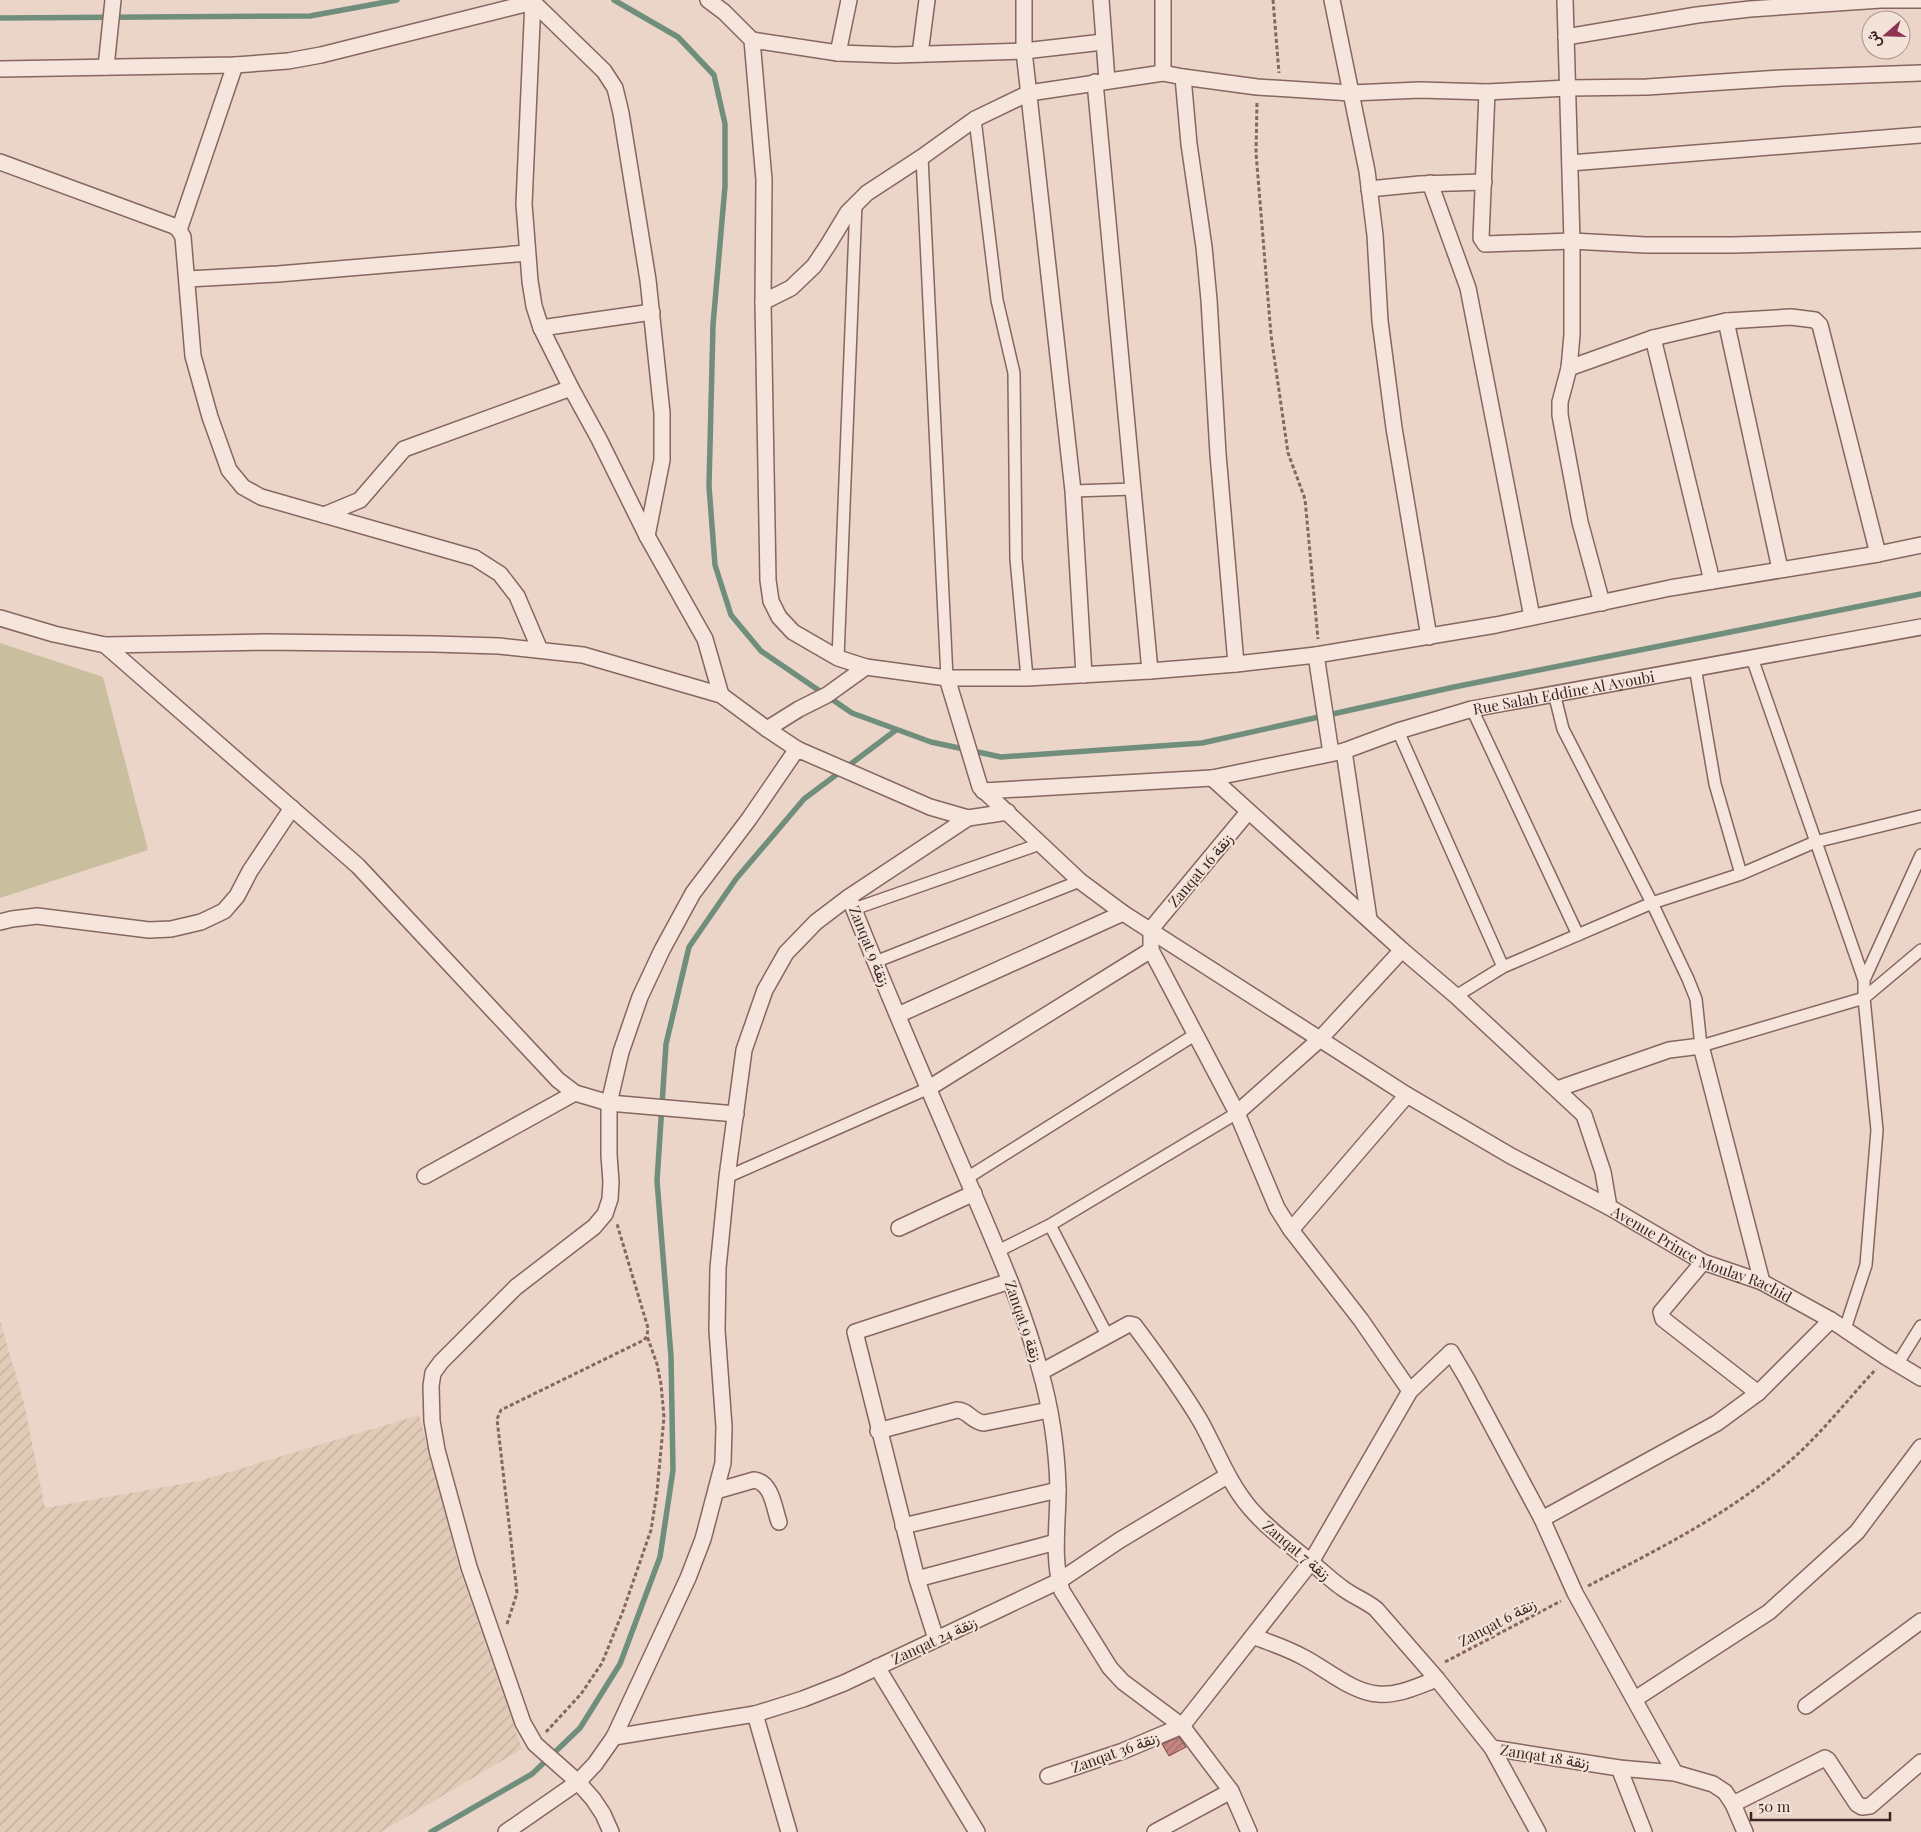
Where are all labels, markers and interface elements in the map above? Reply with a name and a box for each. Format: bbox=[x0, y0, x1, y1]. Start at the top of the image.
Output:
north arrow bbox=[1861, 10, 1911, 60]
text: ش bbox=[1861, 28, 1885, 51]
street label: Rue Salah Eddine Al Ayoubi bbox=[1471, 666, 1657, 719]
street label: Zanqat 16 زنقة bbox=[1163, 829, 1237, 911]
street label: Zanqat 9 زنقة bbox=[845, 903, 895, 989]
street label: Avenue Prince Moulay Rachid bbox=[1607, 1200, 1796, 1307]
street label: Zanqat 9 زنقة bbox=[1001, 1278, 1047, 1364]
street label: Zanqat 7 زنقة bbox=[1259, 1516, 1335, 1584]
street label: Zanqat 6 زنقة bbox=[1455, 1593, 1539, 1651]
street label: Zanqat 24 زنقة bbox=[888, 1611, 980, 1669]
street label: Zanqat 36 زنقة bbox=[1068, 1727, 1162, 1777]
street label: Zanqat 18 زنقة bbox=[1499, 1739, 1591, 1773]
scale bar bbox=[1751, 1790, 1890, 1822]
text: 50 m bbox=[1758, 1796, 1791, 1816]

